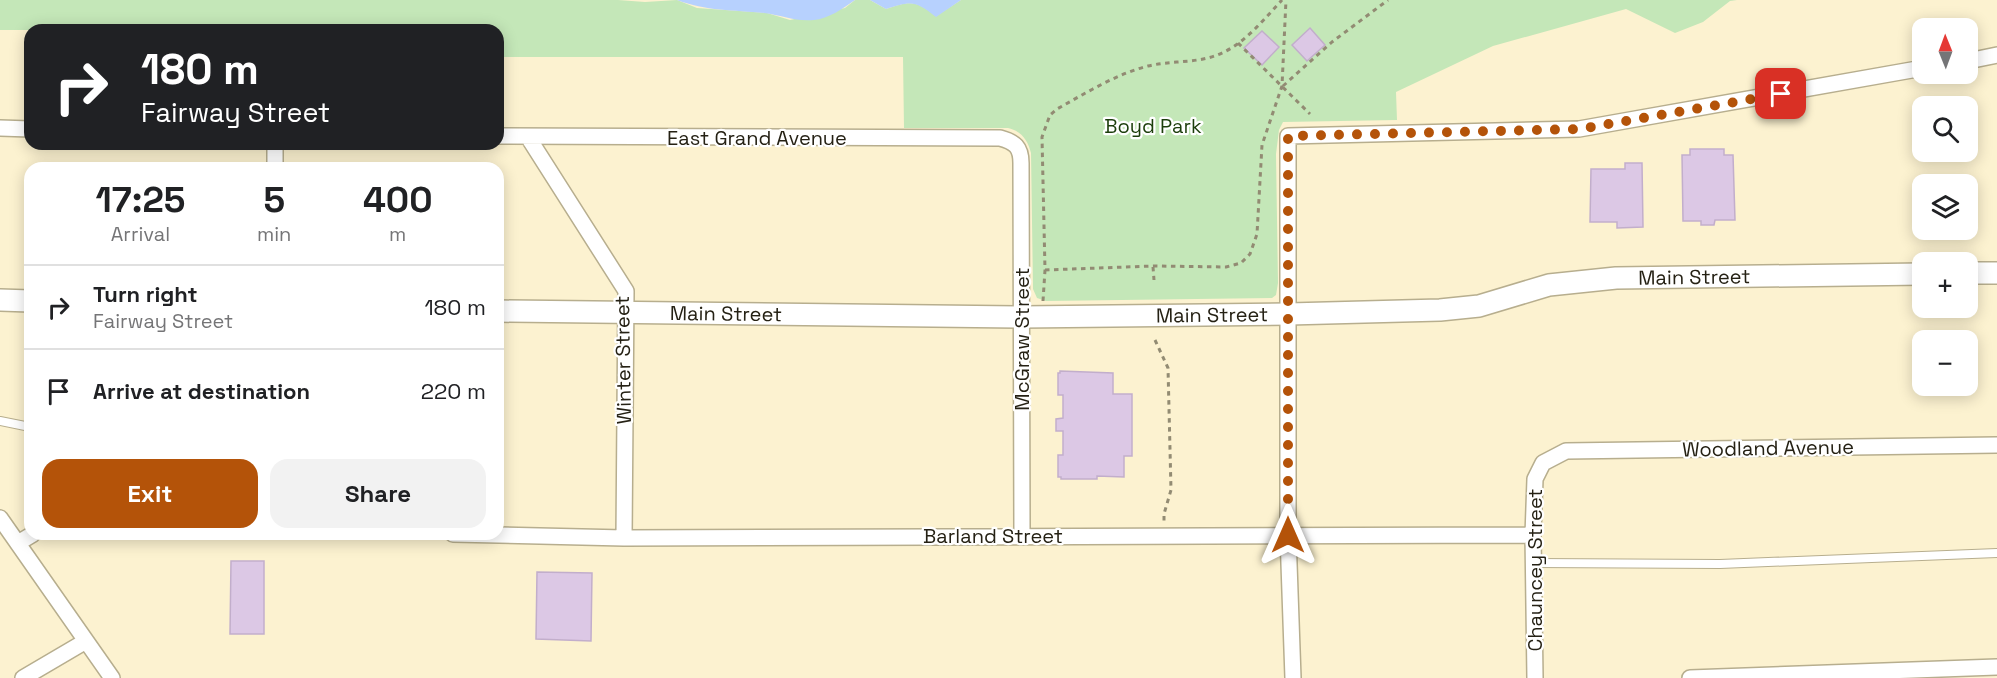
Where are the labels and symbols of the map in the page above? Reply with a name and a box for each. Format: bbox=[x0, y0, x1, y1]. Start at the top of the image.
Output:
north arrow bbox=[1912, 18, 1978, 84]
pin bbox=[1755, 68, 1806, 119]
park label: Boyd Park bbox=[1104, 113, 1202, 139]
street label: East Grand Avenue bbox=[667, 125, 847, 151]
street label: Main Street bbox=[1638, 263, 1751, 291]
street label: McGraw Street bbox=[1009, 267, 1035, 411]
street label: Winter Street bbox=[609, 295, 637, 425]
street label: Main Street bbox=[670, 300, 782, 327]
street label: Main Street bbox=[1156, 301, 1268, 328]
street label: Woodland Avenue bbox=[1682, 434, 1854, 462]
street label: Chauncey Street bbox=[1522, 488, 1548, 652]
position arrow bbox=[1256, 503, 1320, 567]
street label: Barland Street bbox=[923, 523, 1063, 549]

